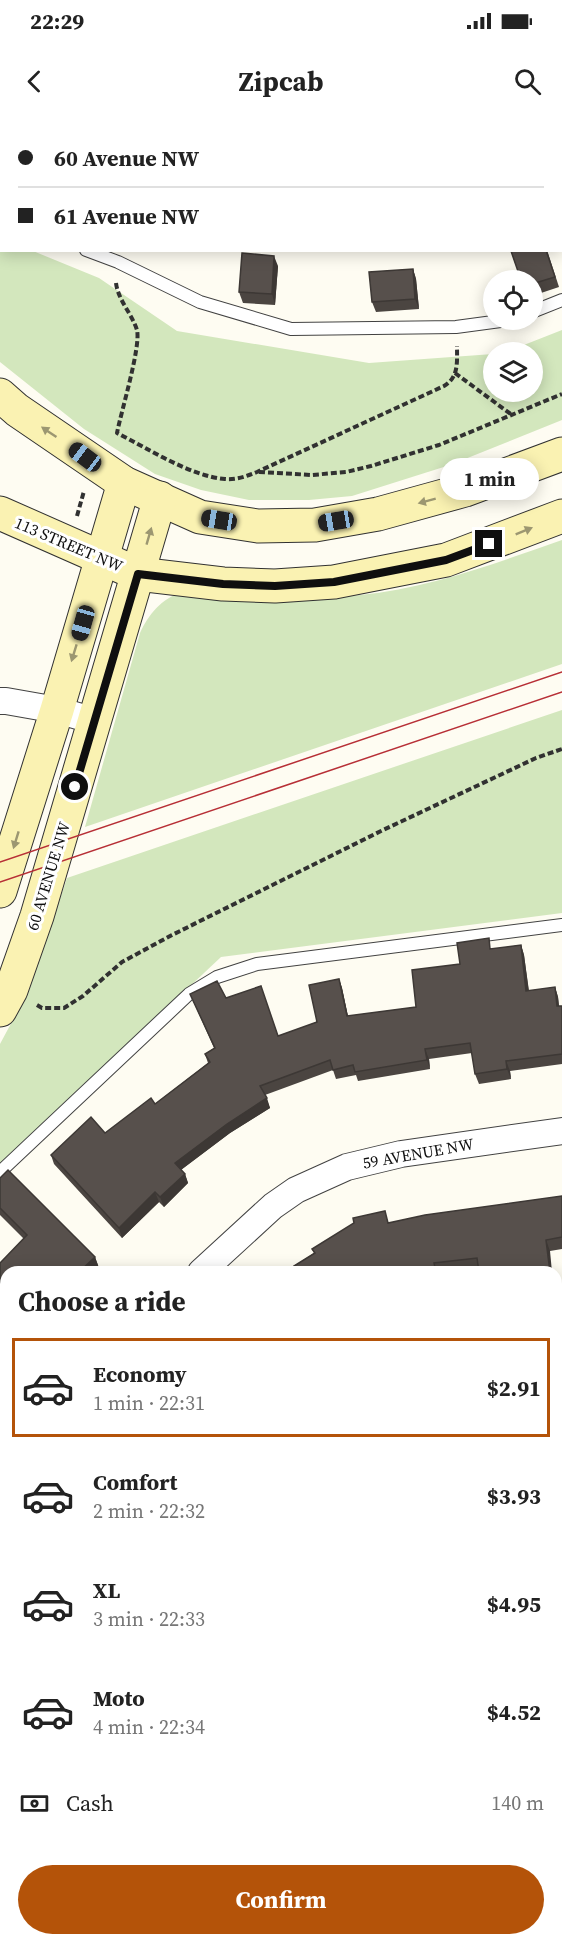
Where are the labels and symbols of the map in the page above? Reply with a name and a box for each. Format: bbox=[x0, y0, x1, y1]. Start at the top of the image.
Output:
one-way arrow bbox=[40, 426, 57, 437]
car bbox=[65, 439, 105, 475]
callout: 1 min bbox=[440, 457, 538, 499]
one-way arrow bbox=[418, 497, 436, 506]
car bbox=[200, 508, 238, 532]
car bbox=[317, 509, 355, 533]
street label: 113 STREET NW bbox=[12, 511, 127, 577]
one-way arrow bbox=[516, 526, 534, 536]
one-way arrow bbox=[145, 527, 154, 545]
route end bbox=[475, 530, 502, 557]
car bbox=[69, 603, 97, 643]
one-way arrow bbox=[69, 644, 78, 662]
route start bbox=[61, 773, 88, 800]
street label: 60 AVENUE NW bbox=[21, 819, 75, 933]
one-way arrow bbox=[11, 831, 20, 849]
street label: 59 AVENUE NW bbox=[361, 1132, 476, 1174]

